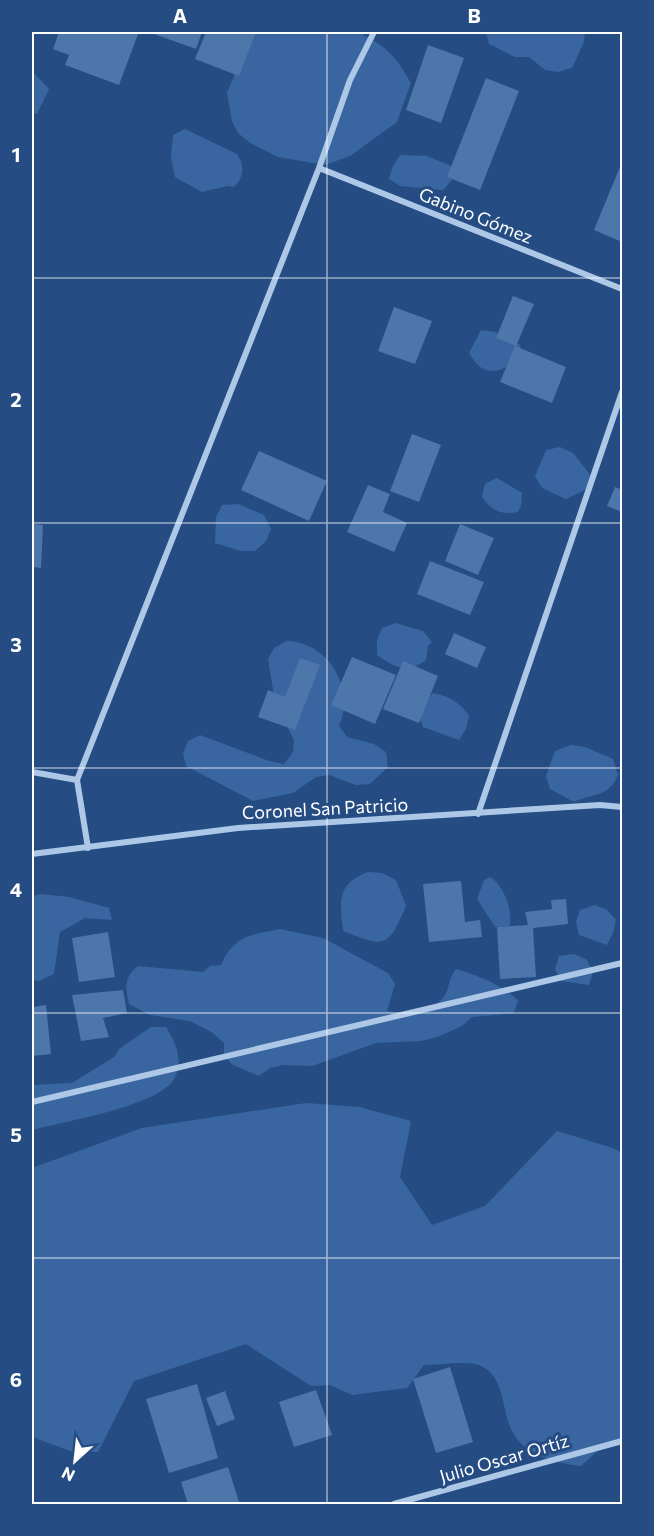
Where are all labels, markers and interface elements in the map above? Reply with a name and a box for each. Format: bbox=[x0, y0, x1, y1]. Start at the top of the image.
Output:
text: A bbox=[173, 3, 187, 27]
text: B bbox=[467, 3, 481, 27]
text: 1 bbox=[11, 142, 21, 166]
street label: Gabino Gómez bbox=[416, 182, 536, 248]
text: 2 bbox=[10, 387, 22, 411]
text: 3 bbox=[10, 632, 22, 656]
street label: Coronel San Patricio bbox=[241, 793, 409, 823]
text: 4 bbox=[10, 877, 22, 901]
text: 5 bbox=[10, 1122, 22, 1146]
text: 6 bbox=[10, 1367, 22, 1391]
street label: Julio Oscar Ortíz bbox=[437, 1429, 571, 1487]
north arrow bbox=[45, 1431, 105, 1491]
text: N bbox=[58, 1464, 78, 1486]

